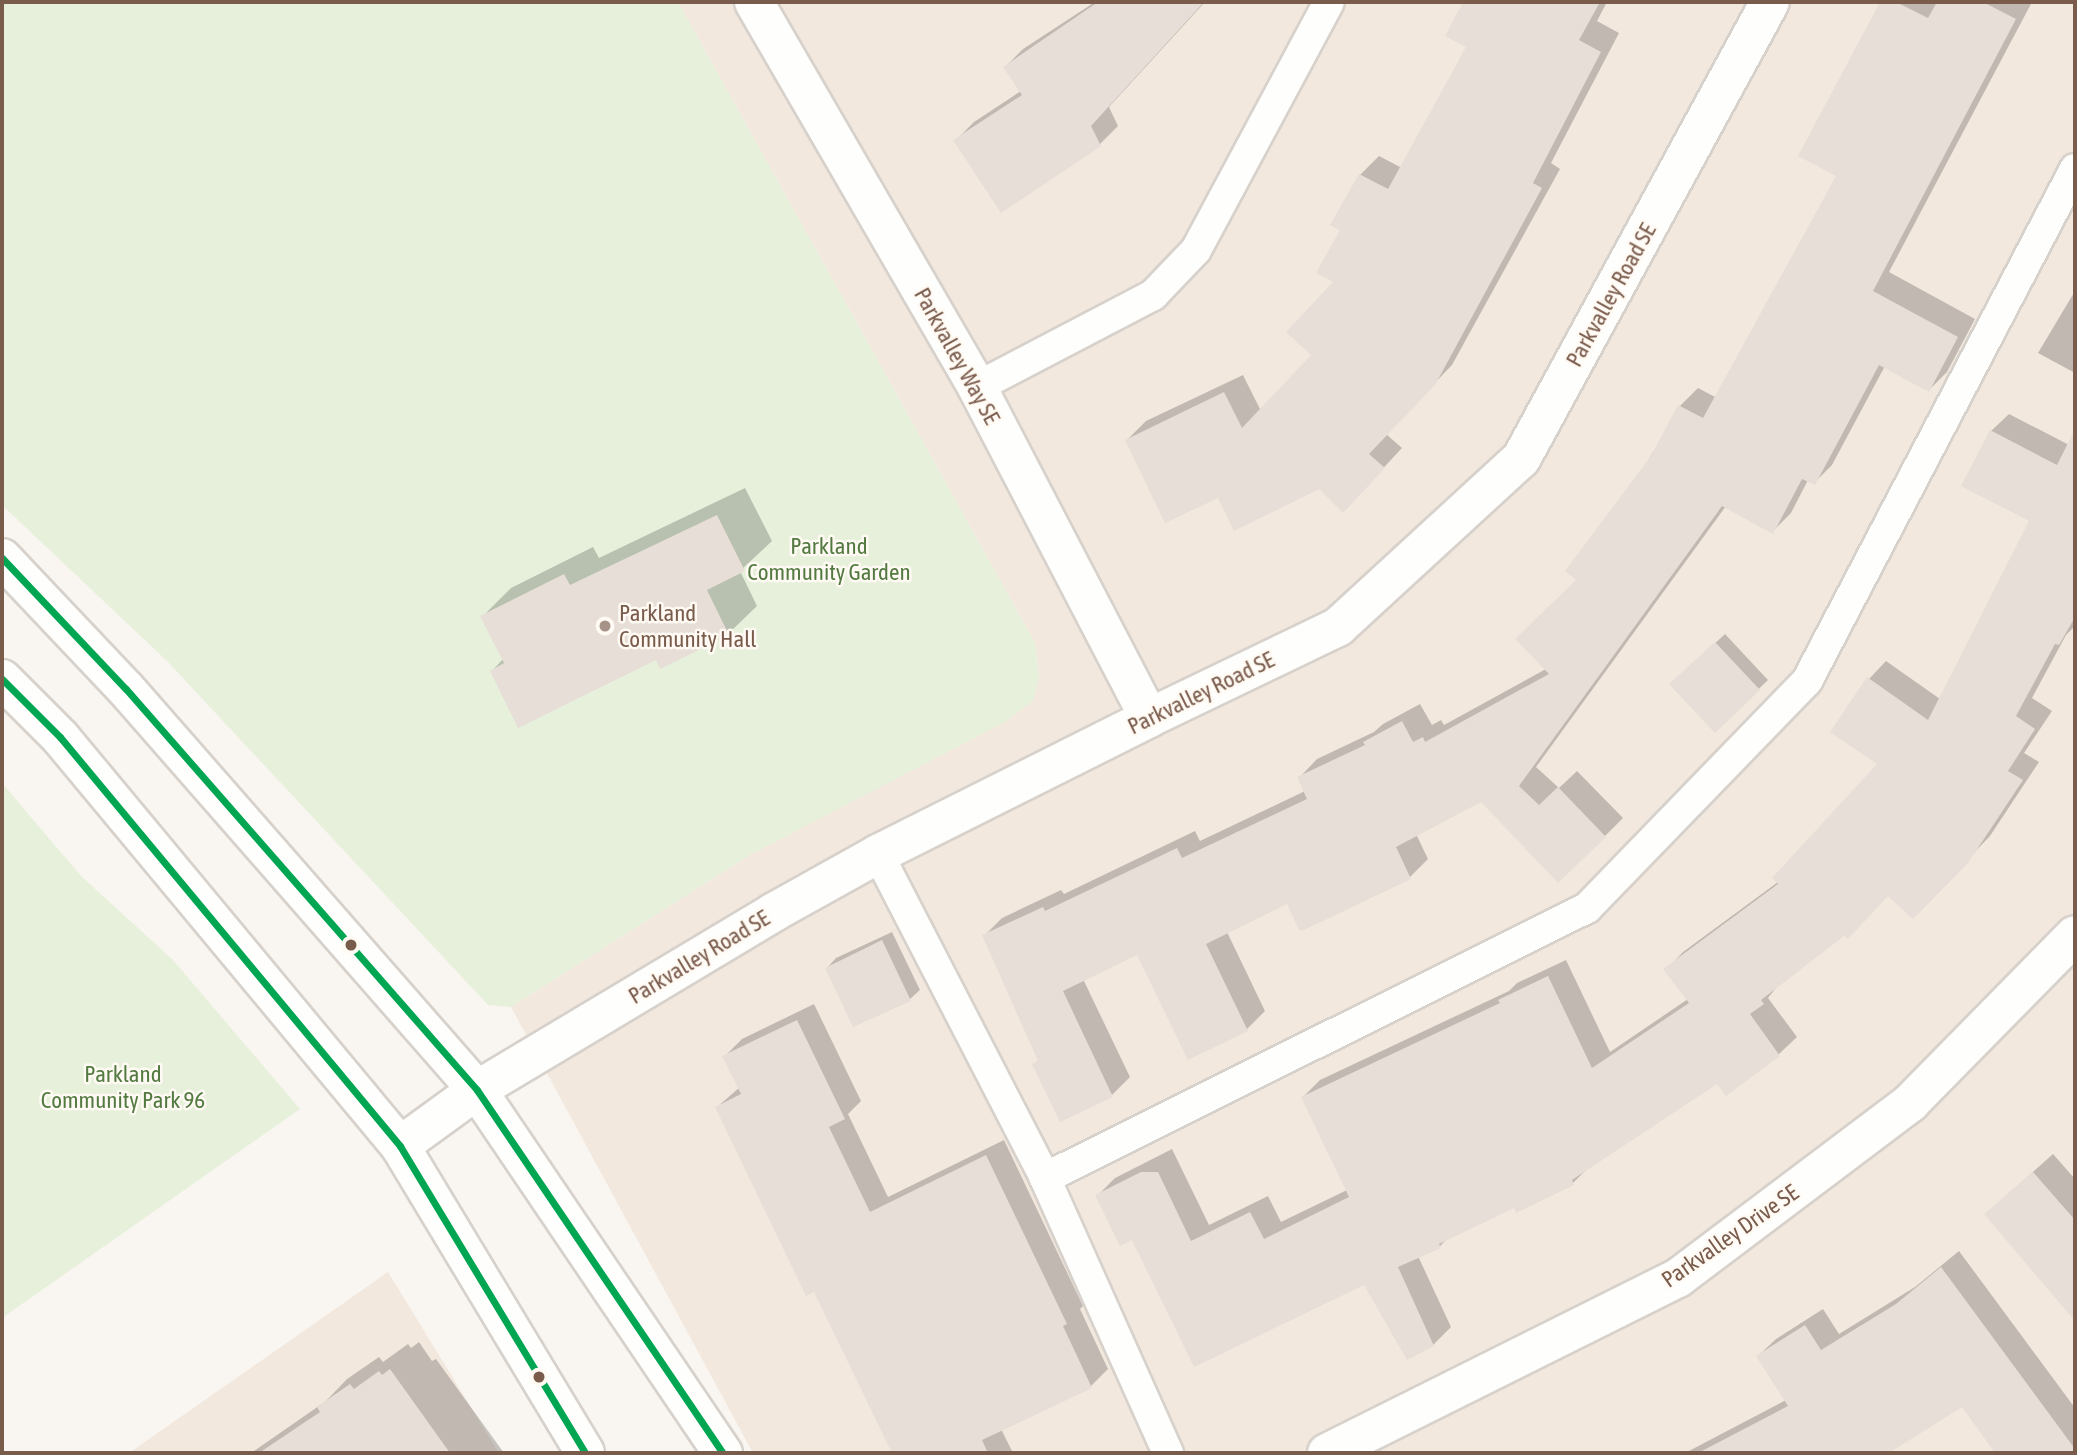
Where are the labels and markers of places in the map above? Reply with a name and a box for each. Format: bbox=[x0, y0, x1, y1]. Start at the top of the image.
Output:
place label: Parkland Community Hall bbox=[619, 599, 756, 653]
marker: Parkland Community Hall bbox=[597, 618, 613, 634]
unlabelled marker bbox=[344, 938, 358, 952]
unlabelled marker bbox=[532, 1370, 546, 1384]

